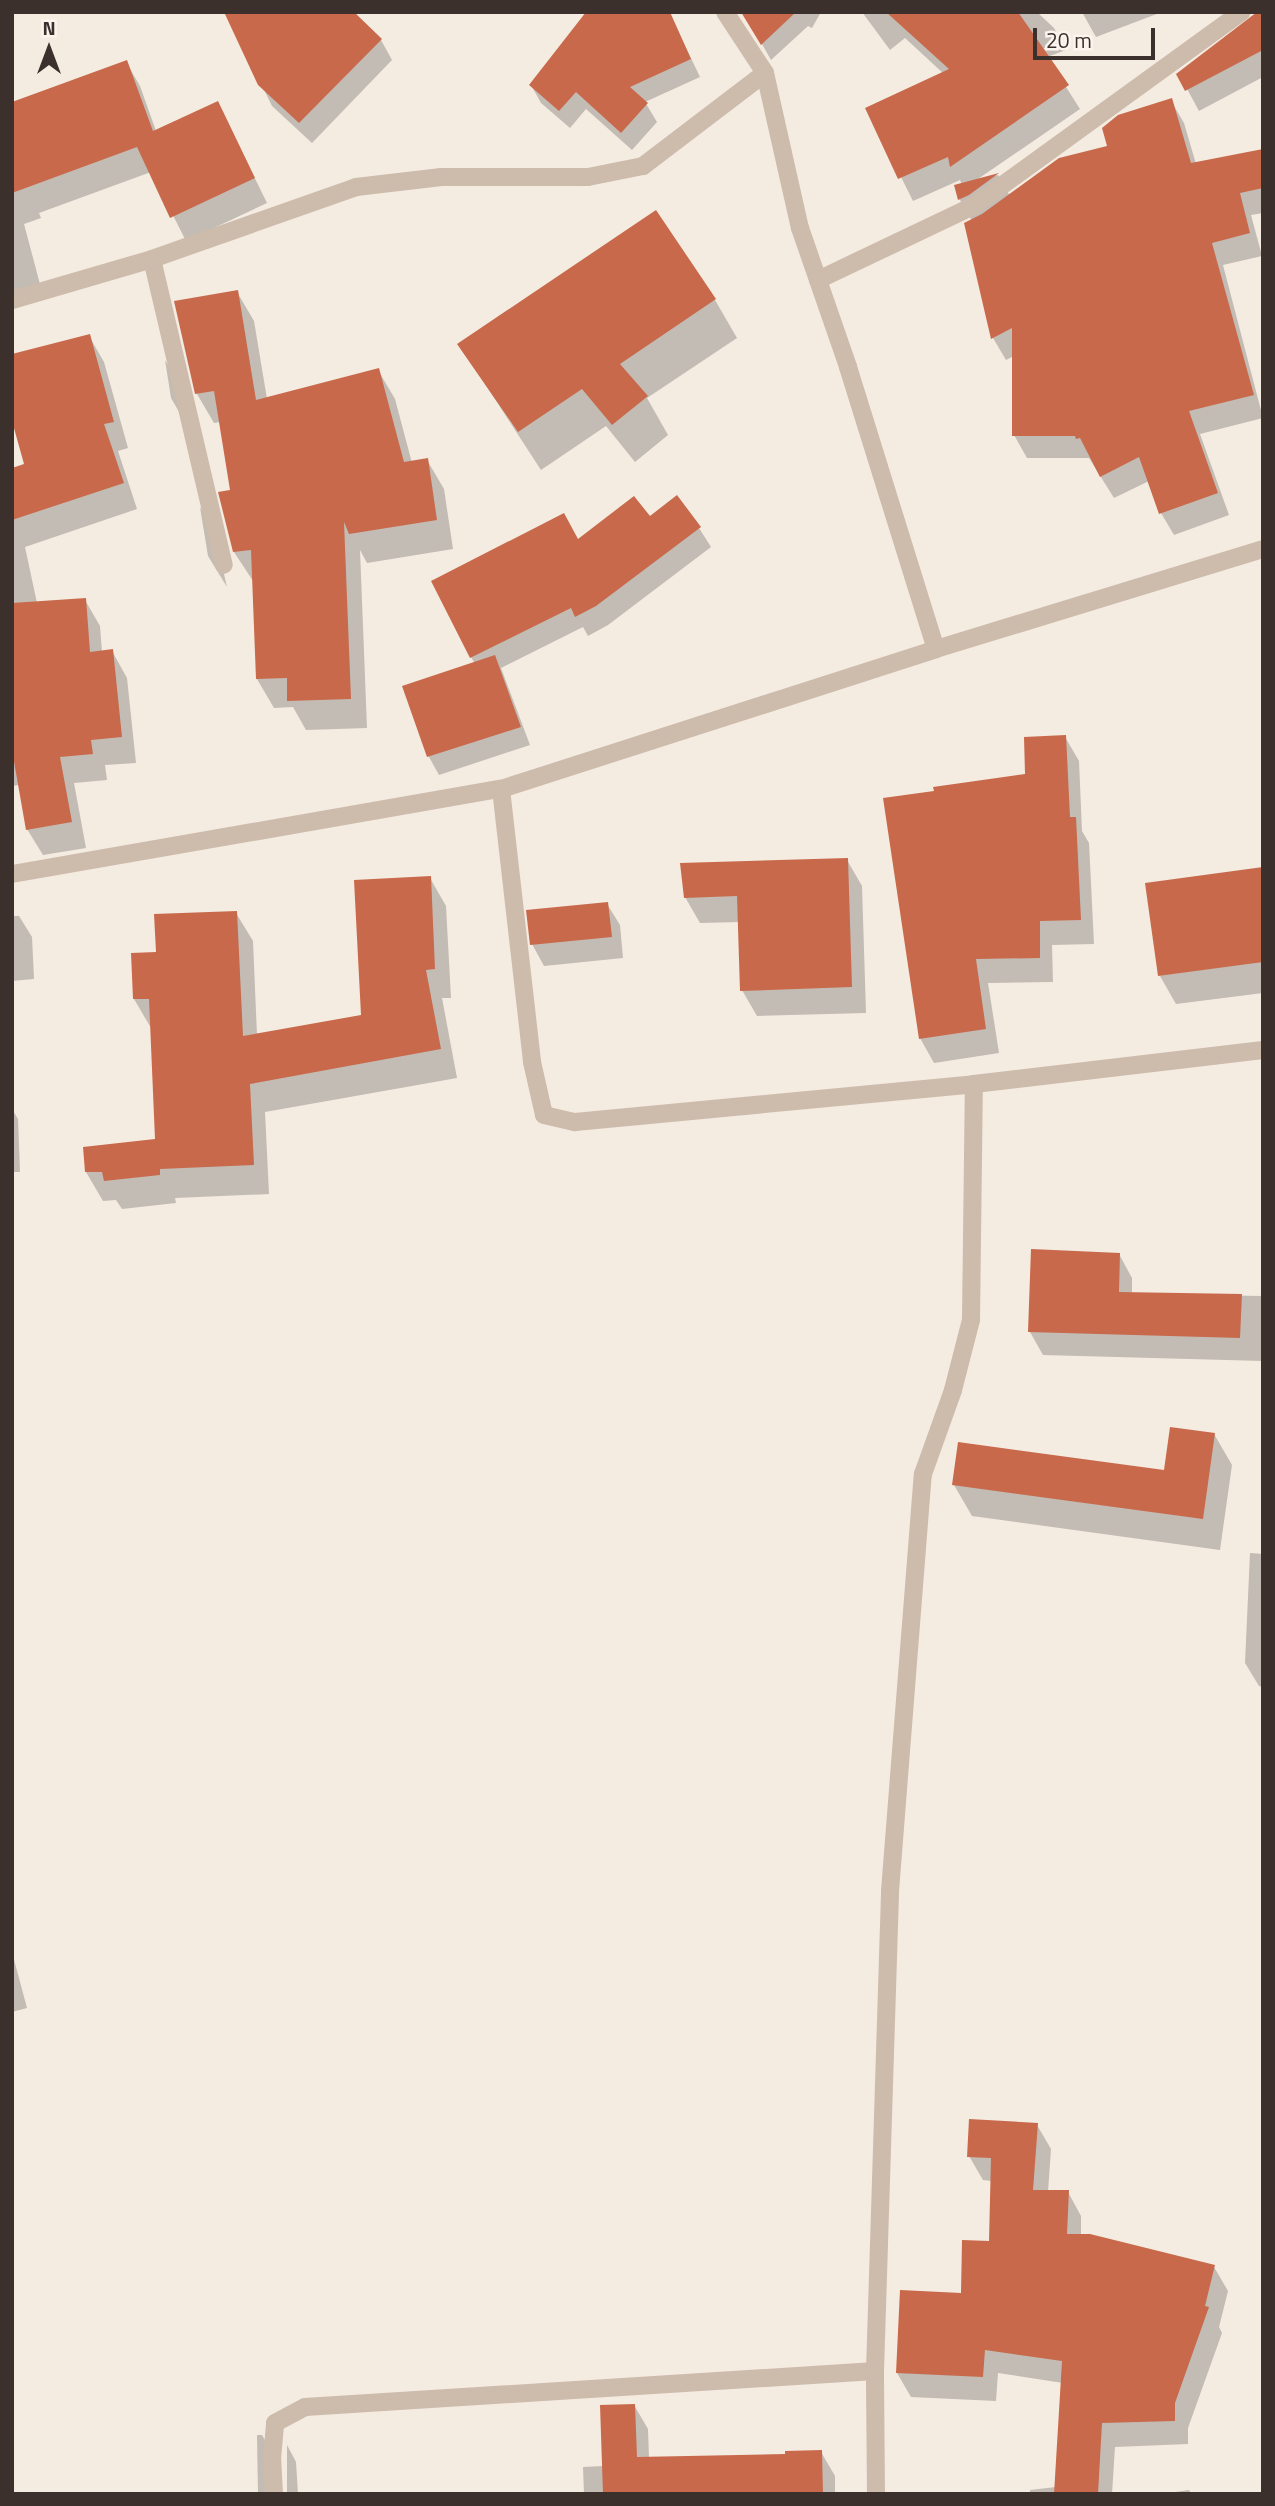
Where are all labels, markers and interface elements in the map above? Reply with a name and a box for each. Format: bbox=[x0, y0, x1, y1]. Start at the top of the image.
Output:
text: N bbox=[42, 13, 56, 42]
north arrow bbox=[14, 14, 84, 84]
scale bar bbox=[1037, 14, 1160, 58]
text: 20 m bbox=[1046, 24, 1092, 56]

